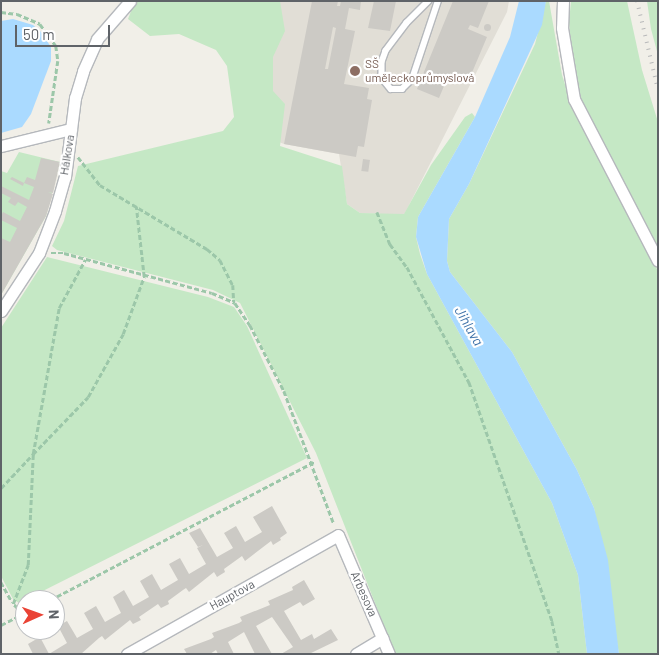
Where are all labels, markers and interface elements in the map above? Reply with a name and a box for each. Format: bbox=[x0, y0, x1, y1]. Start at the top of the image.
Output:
scale bar bbox=[18, 15, 112, 47]
text: 50 m bbox=[23, 25, 55, 43]
place label: SŠ uměleckoprůmyslová bbox=[365, 57, 474, 85]
marker: SŠ uměleckoprůmyslová bbox=[349, 65, 361, 77]
street label: Hálkova bbox=[57, 134, 77, 176]
water label: Jihlava bbox=[451, 303, 487, 349]
street label: Arbesova bbox=[348, 569, 380, 619]
street label: Hauptova bbox=[207, 577, 257, 613]
north arrow bbox=[15, 590, 65, 640]
text: N bbox=[46, 610, 63, 619]

